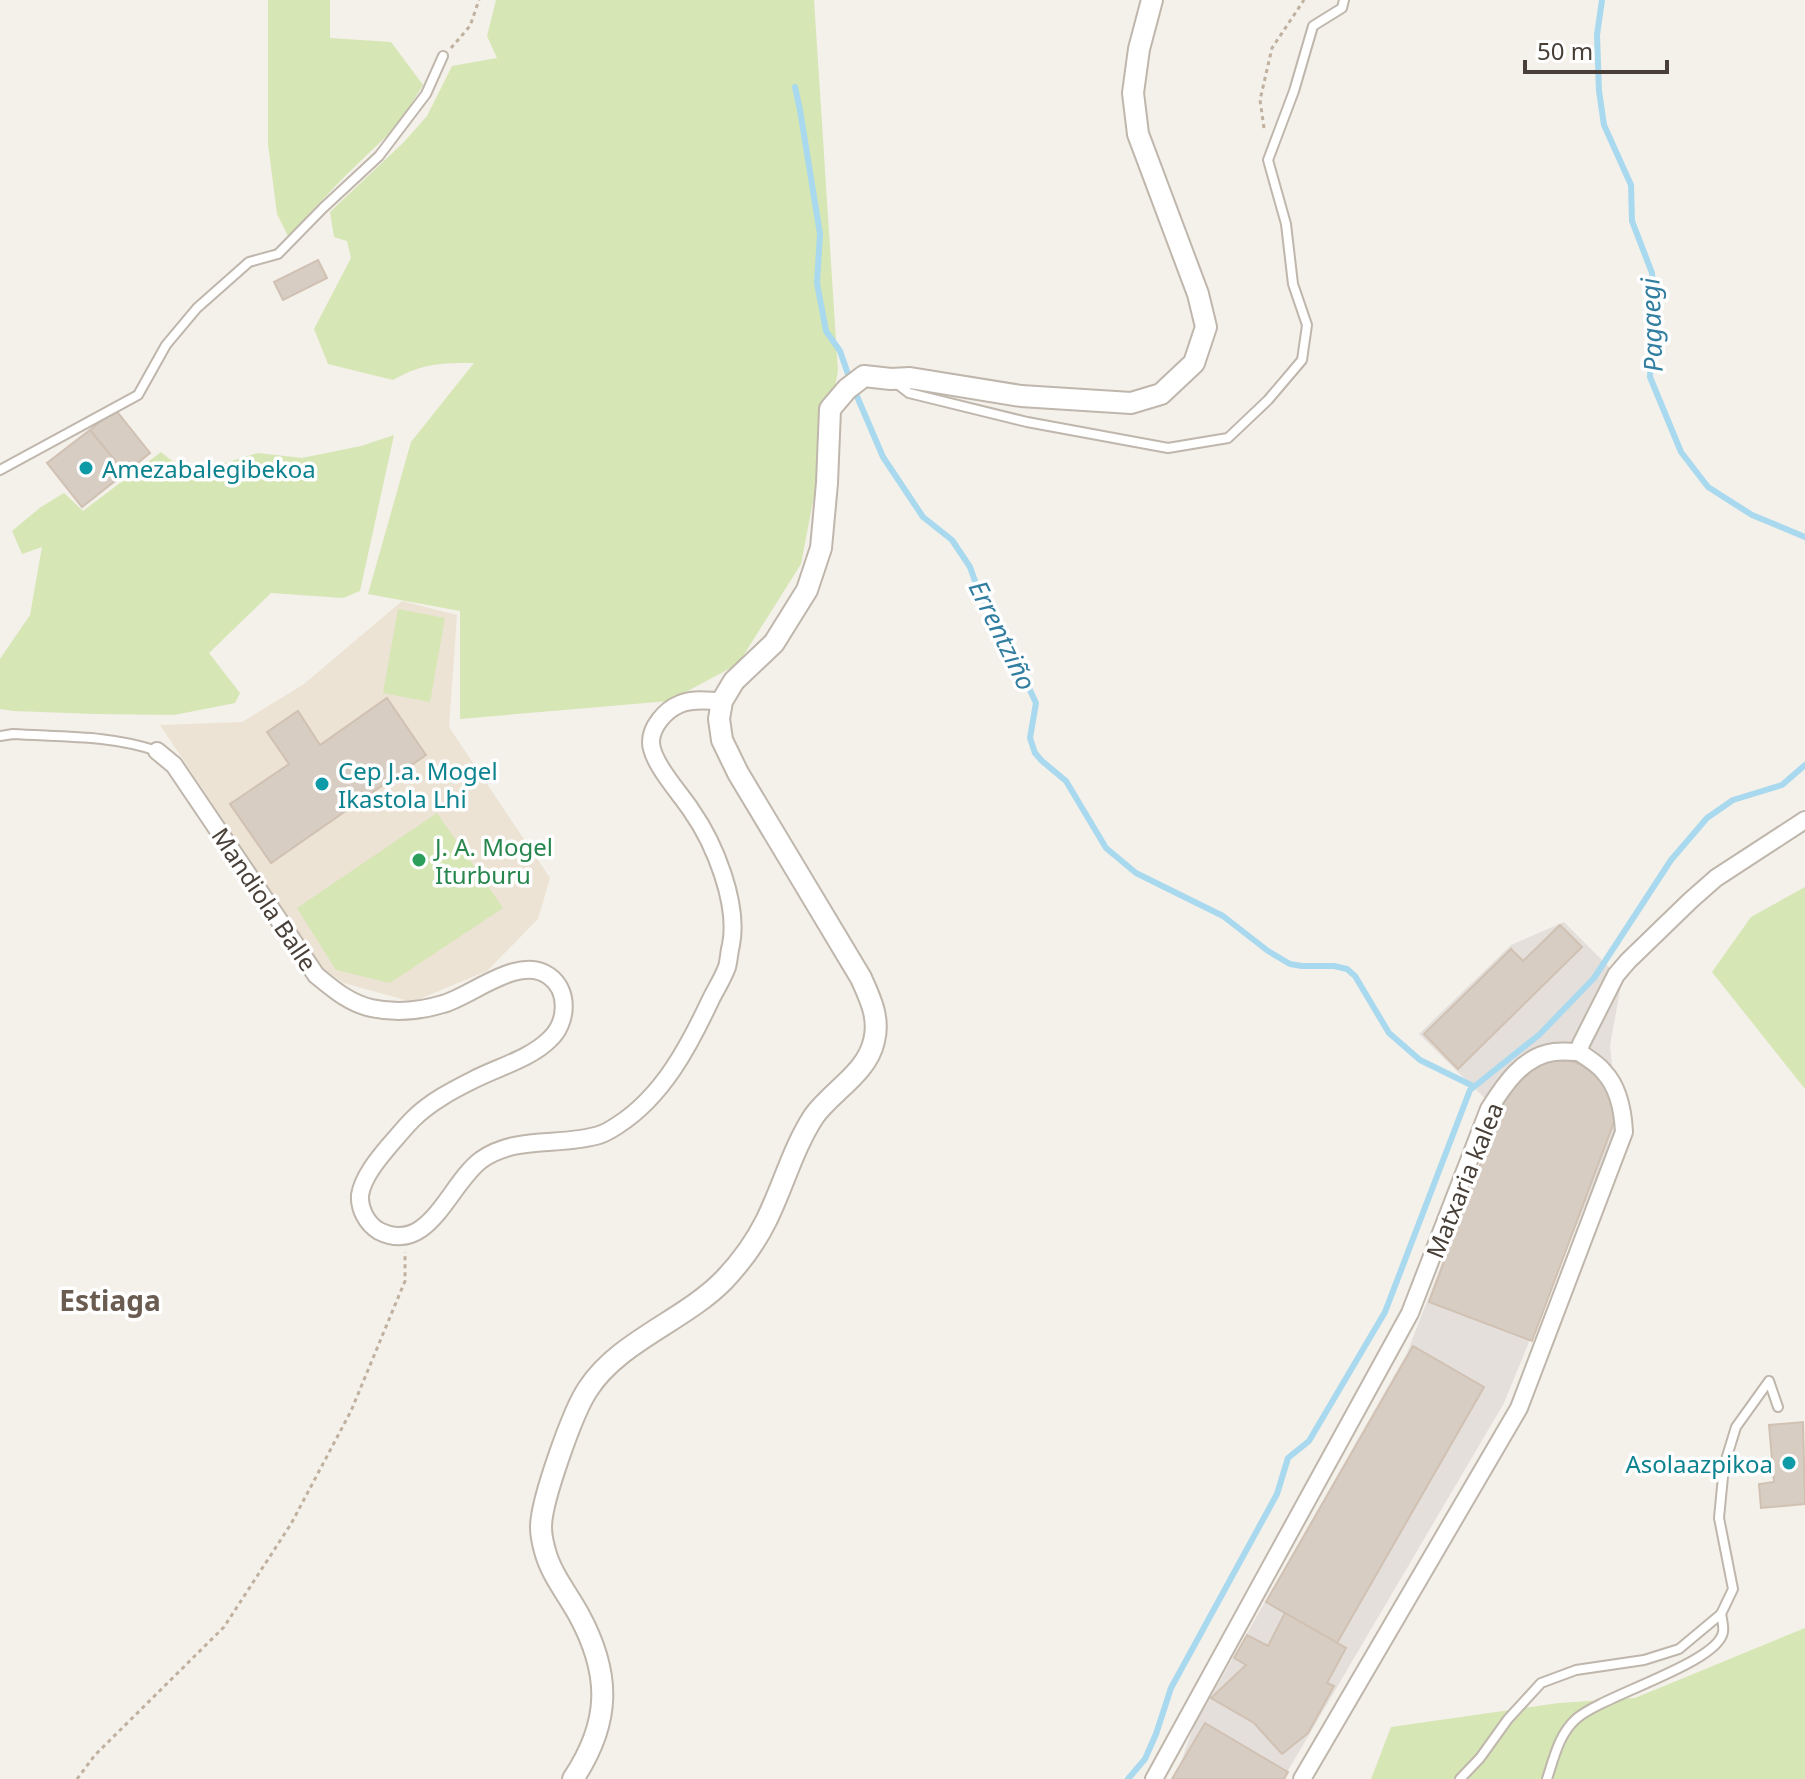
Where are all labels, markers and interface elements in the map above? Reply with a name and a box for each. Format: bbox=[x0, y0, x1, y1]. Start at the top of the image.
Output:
scale bar bbox=[1525, 24, 1667, 74]
text: 50 m bbox=[1537, 34, 1593, 67]
water label: Pagaegi bbox=[1631, 276, 1671, 373]
place label: Amezabalegibekoa bbox=[102, 452, 316, 485]
marker: Amezabalegibekoa bbox=[77, 459, 95, 477]
water label: Errentziño bbox=[961, 574, 1045, 696]
place label: Cep J.a. Mogel Ikastola Lhi bbox=[338, 754, 498, 815]
marker: Cep J.a. Mogel Ikastola Lhi bbox=[313, 775, 331, 793]
street label: Mandiola Balle bbox=[205, 821, 325, 977]
place label: J. A. Mogel Iturburu bbox=[433, 830, 553, 891]
marker: J. A. Mogel Iturburu bbox=[410, 851, 428, 869]
street label: Matxaria kalea bbox=[1418, 1097, 1510, 1263]
district label: Estiaga bbox=[59, 1281, 161, 1319]
place label: Asolaazpikoa bbox=[1625, 1447, 1773, 1480]
marker: Asolaazpikoa bbox=[1780, 1454, 1798, 1472]

